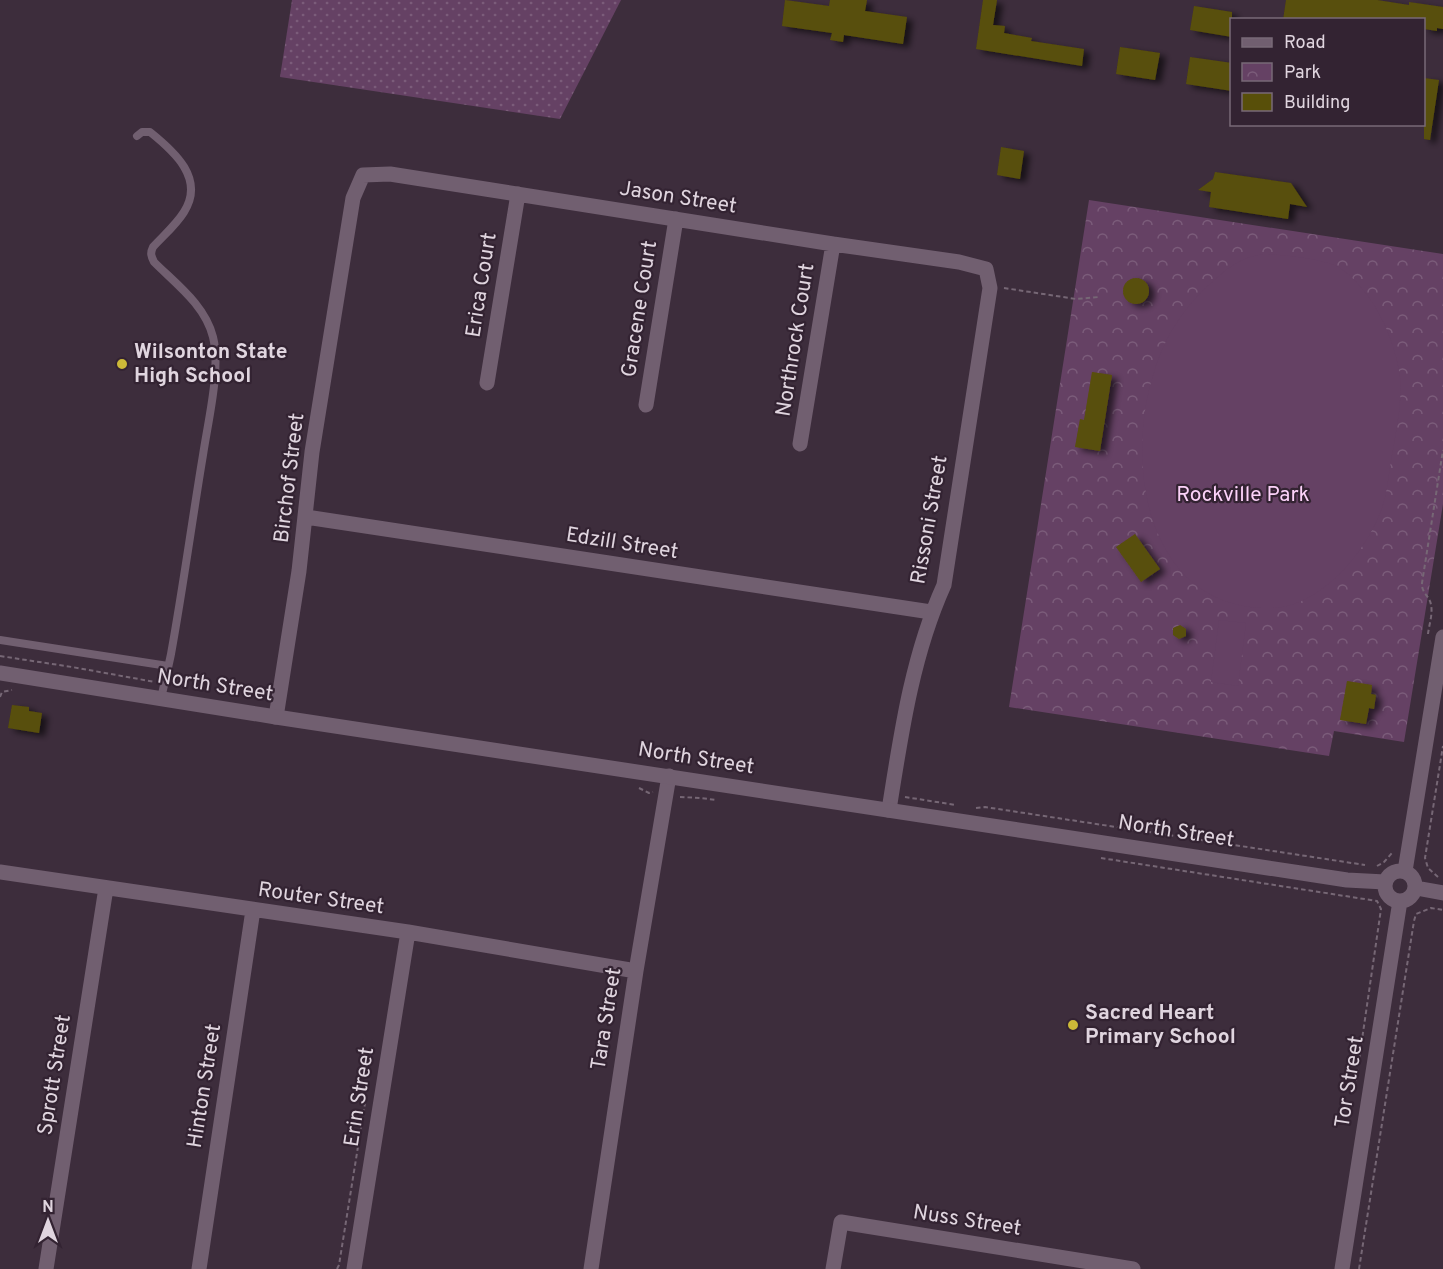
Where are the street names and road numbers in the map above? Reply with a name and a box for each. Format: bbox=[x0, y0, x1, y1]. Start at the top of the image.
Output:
street label: Jason Street bbox=[617, 175, 739, 221]
street label: Erica Court bbox=[460, 231, 504, 339]
street label: Gracene Court bbox=[616, 239, 664, 379]
street label: Northrock Court bbox=[771, 261, 821, 419]
street label: Birchof Street bbox=[269, 412, 311, 544]
street label: Rissoni Street bbox=[905, 453, 955, 587]
street label: Edzill Street bbox=[564, 522, 680, 566]
street label: North Street bbox=[155, 664, 275, 708]
street label: North Street bbox=[636, 737, 756, 781]
street label: North Street bbox=[1116, 810, 1236, 854]
street label: Router Street bbox=[256, 877, 386, 921]
street label: Tara Street bbox=[586, 966, 628, 1072]
street label: Sprott Street bbox=[32, 1013, 78, 1137]
street label: Hinton Street bbox=[182, 1022, 228, 1150]
street label: Tor Street bbox=[1329, 1034, 1371, 1130]
street label: Erin Street bbox=[339, 1045, 381, 1149]
street label: Nuss Street bbox=[911, 1199, 1023, 1243]

